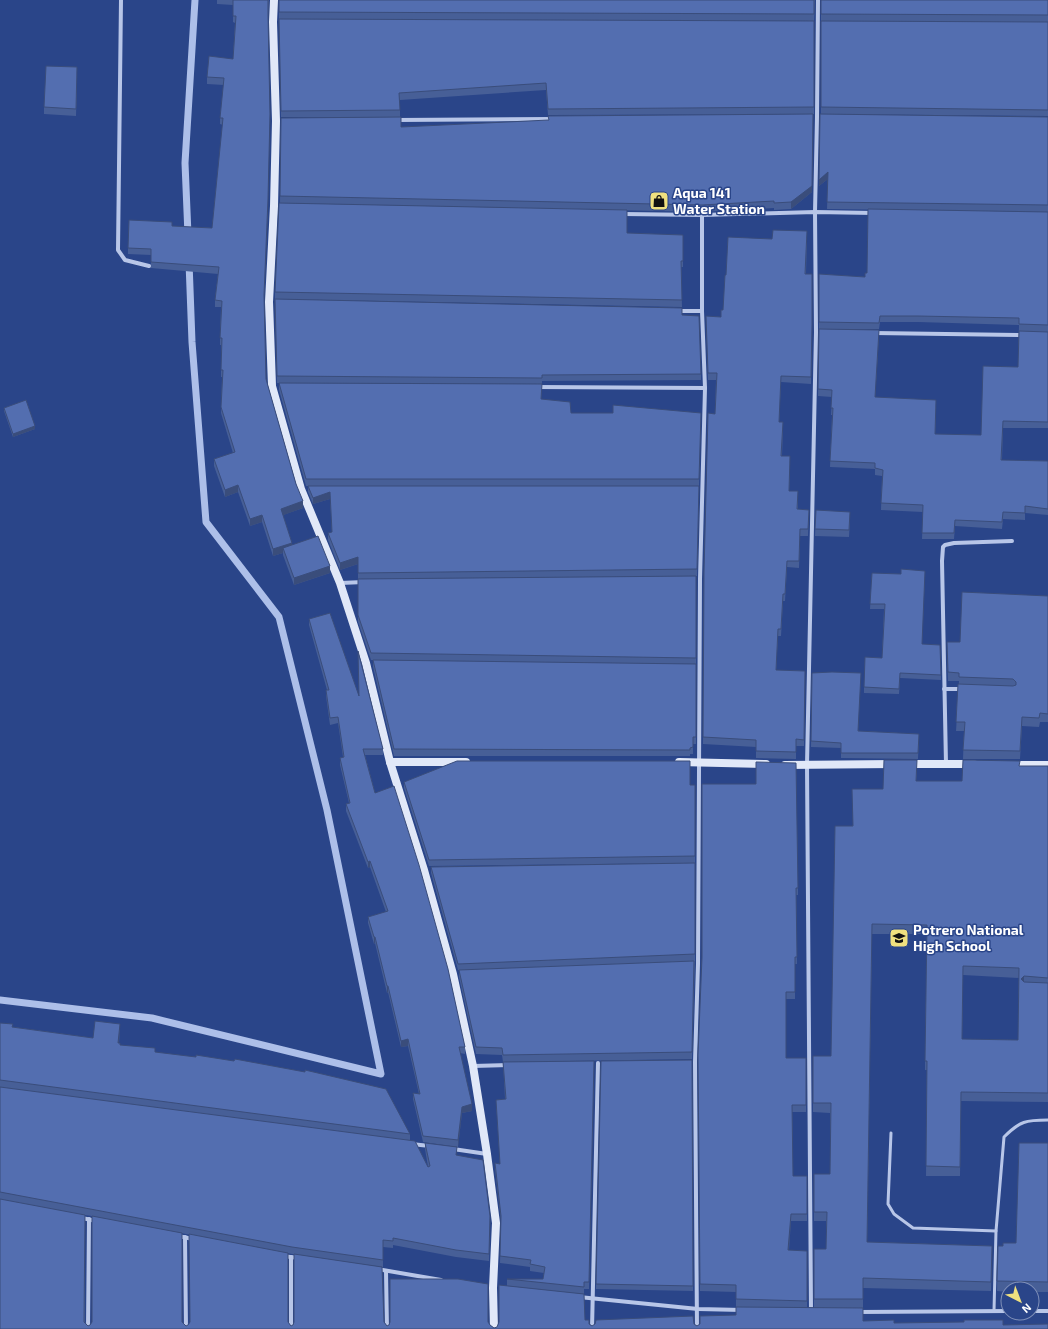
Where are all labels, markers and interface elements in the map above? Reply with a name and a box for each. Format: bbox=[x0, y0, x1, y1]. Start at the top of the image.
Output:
place label: Aqua 141 Water Station bbox=[673, 184, 765, 217]
shop icon: Aqua 141 Water Station bbox=[648, 190, 670, 212]
place label: Potrero National High School bbox=[913, 921, 1024, 954]
school or university icon: Potrero National High School bbox=[888, 927, 910, 949]
north arrow bbox=[1000, 1281, 1040, 1321]
text: N bbox=[1020, 1301, 1034, 1316]

